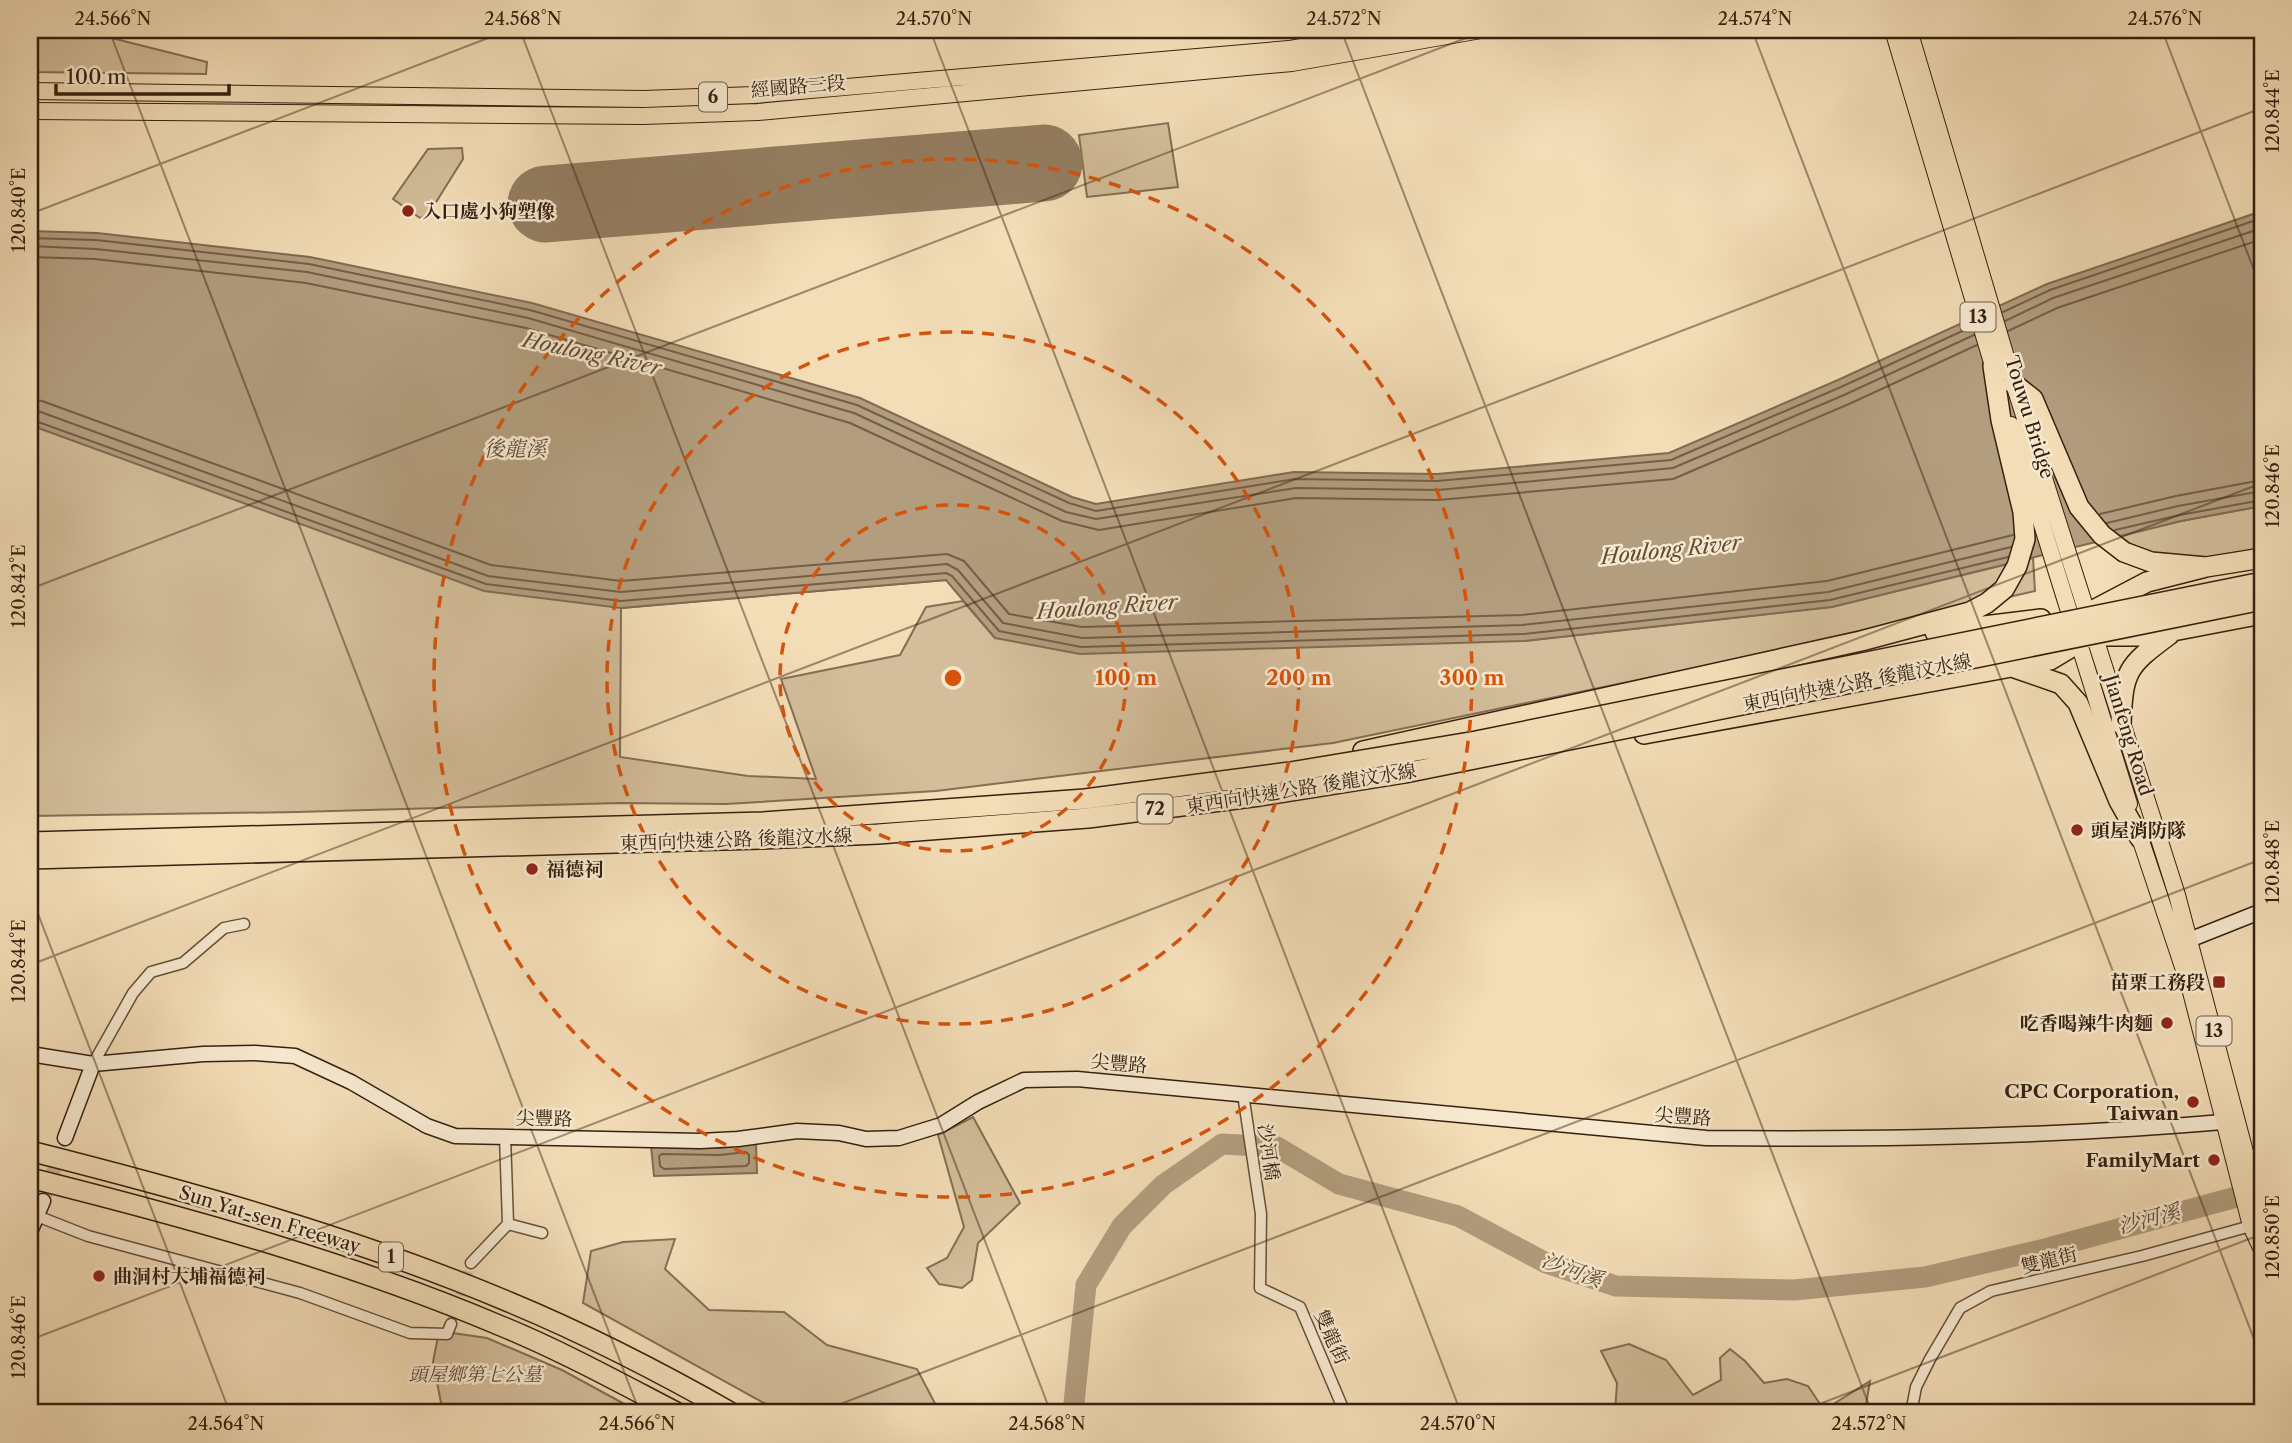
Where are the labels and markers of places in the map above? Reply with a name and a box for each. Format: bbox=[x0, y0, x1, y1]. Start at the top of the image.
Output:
place label: 入口處小狗塑像 bbox=[422, 200, 555, 223]
marker: 入口處小狗塑像 bbox=[400, 203, 416, 219]
centre of rings bbox=[941, 666, 965, 690]
place label: 頭屋消防隊 bbox=[2091, 819, 2186, 842]
marker: 頭屋消防隊 bbox=[2069, 822, 2085, 838]
place label: 福德祠 bbox=[546, 858, 603, 881]
marker: 福德祠 bbox=[524, 861, 540, 877]
place label: 苗栗工務段 bbox=[2110, 971, 2205, 994]
marker: 苗栗工務段 bbox=[2211, 974, 2227, 990]
place label: 吃香喝辣牛肉麵 bbox=[2020, 1012, 2153, 1035]
marker: 吃香喝辣牛肉麵 bbox=[2159, 1015, 2175, 1031]
place label: CPC Corporation, Taiwan bbox=[2004, 1080, 2179, 1125]
marker: CPC Corporation, Taiwan bbox=[2185, 1094, 2201, 1110]
place label: FamilyMart bbox=[2085, 1149, 2200, 1172]
marker: FamilyMart bbox=[2206, 1152, 2222, 1168]
place label: 曲洞村大埔福德祠 bbox=[113, 1265, 265, 1288]
marker: 曲洞村大埔福德祠 bbox=[91, 1268, 107, 1284]

